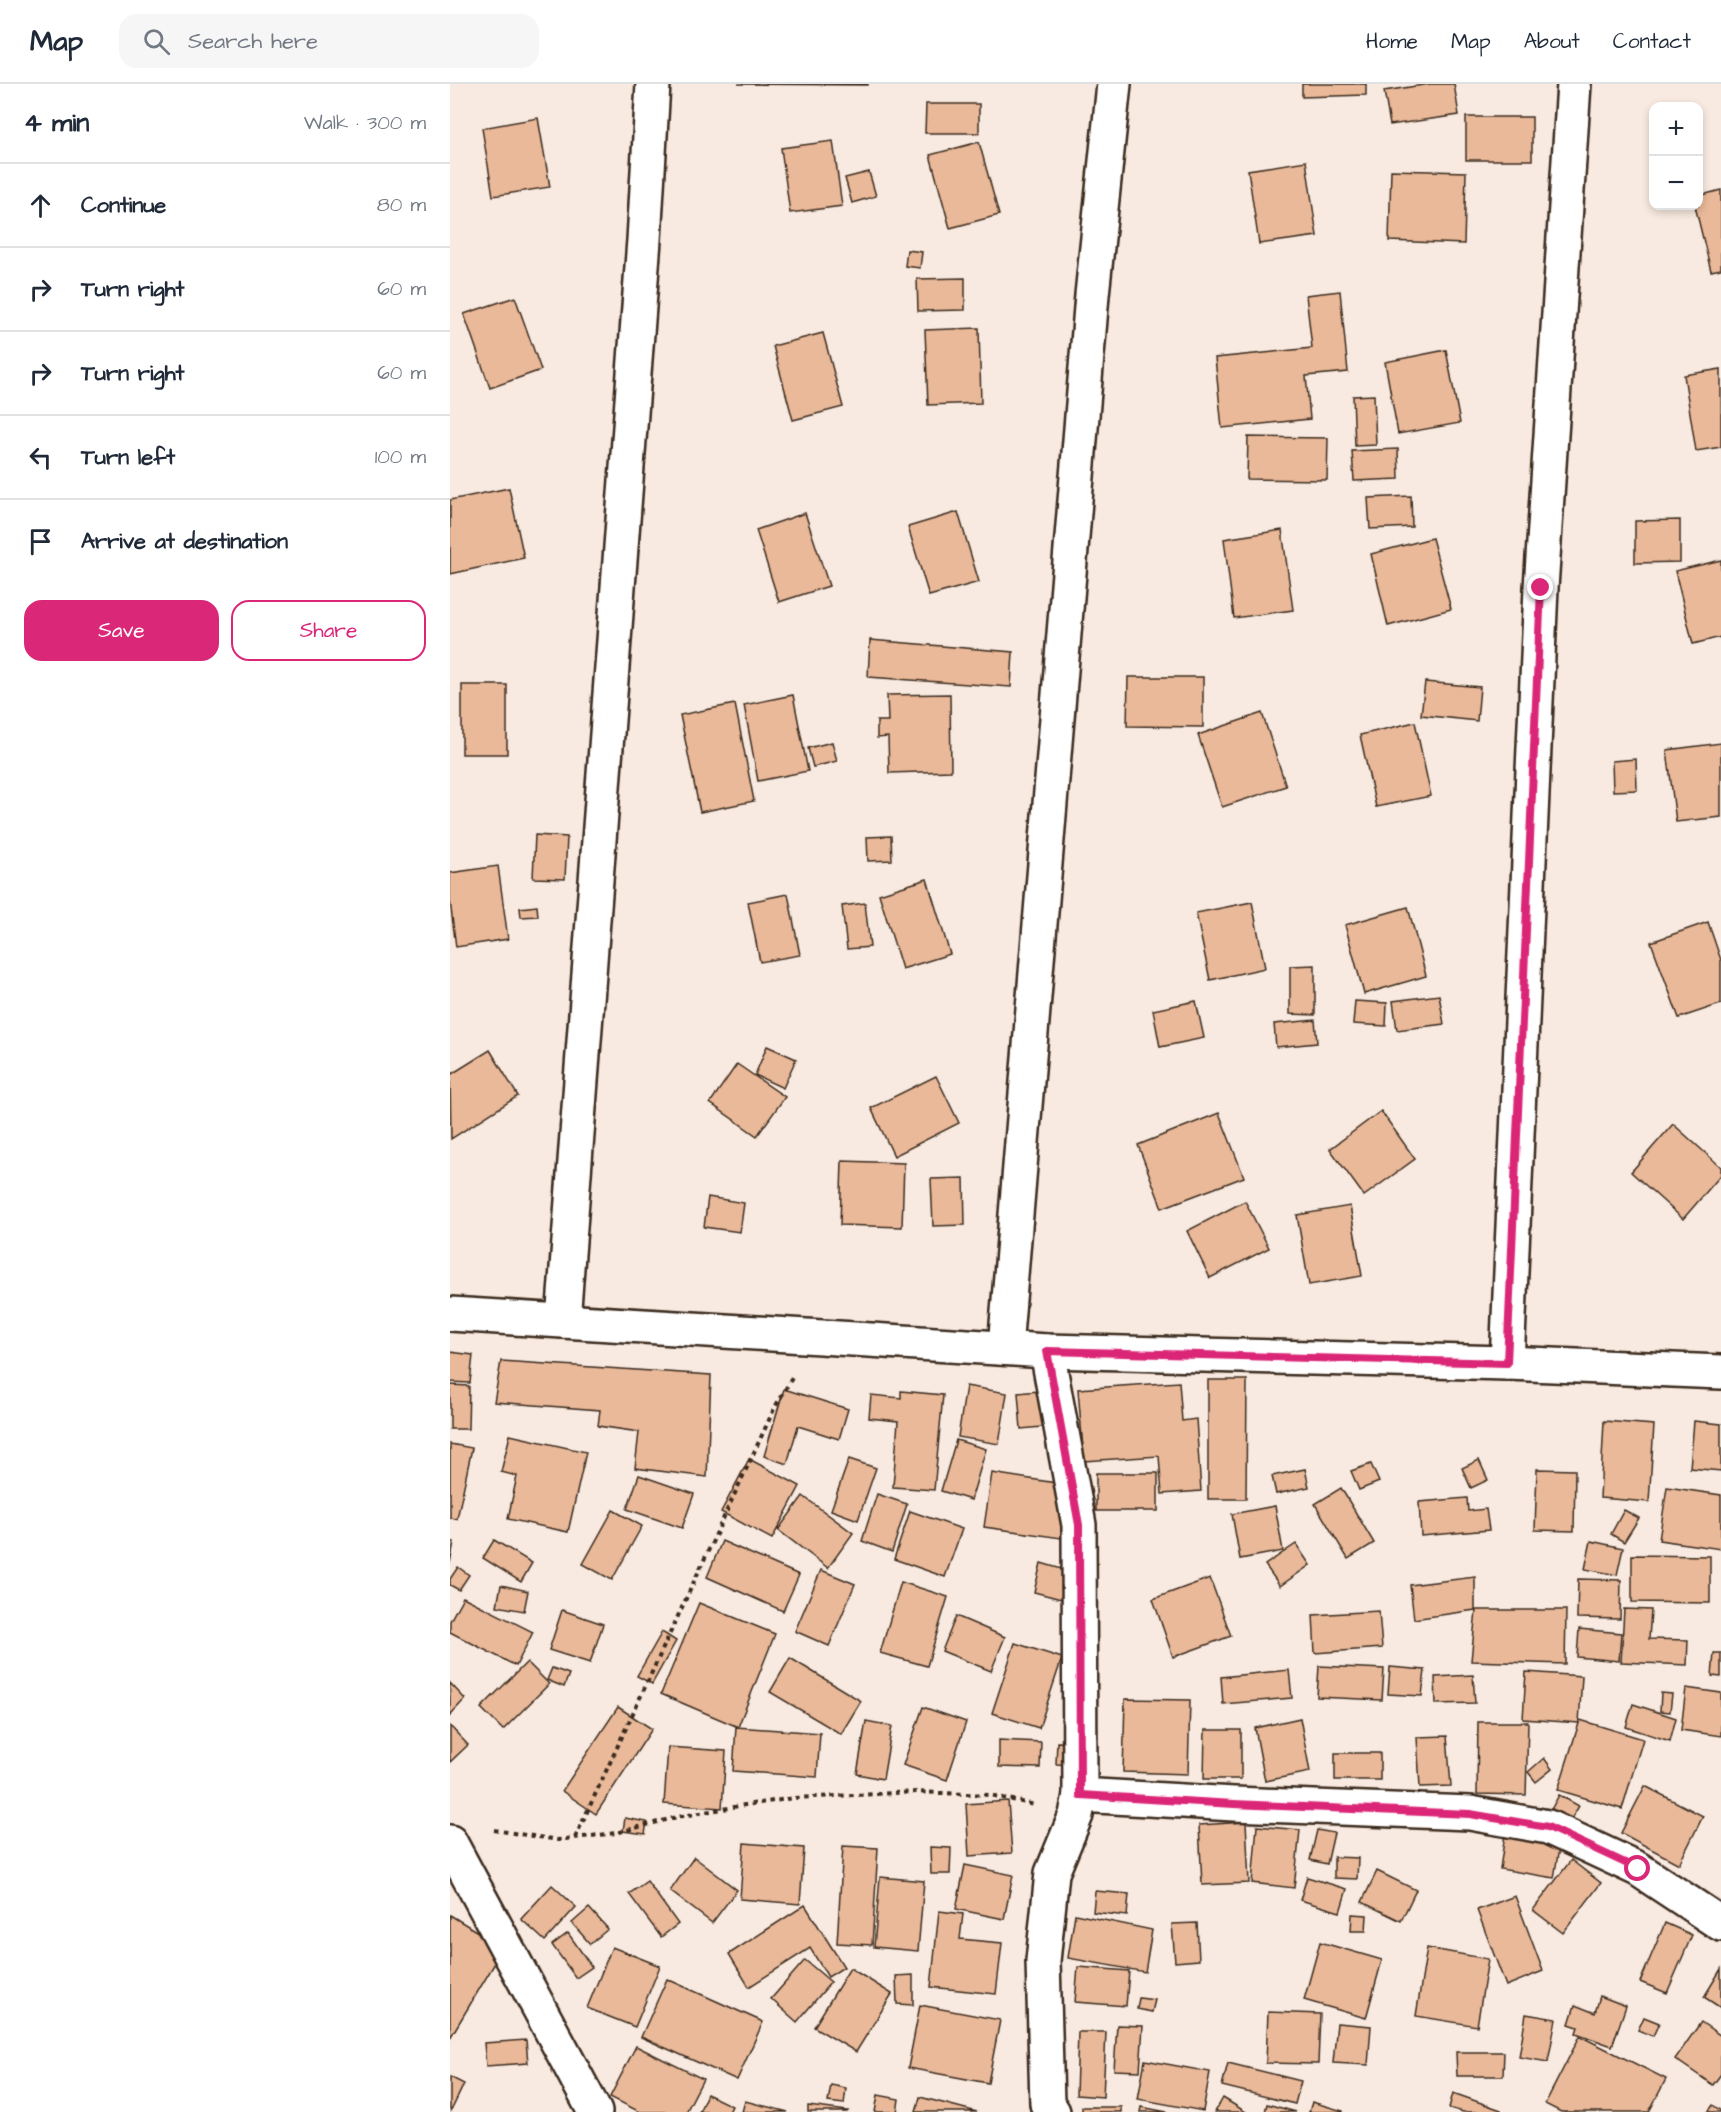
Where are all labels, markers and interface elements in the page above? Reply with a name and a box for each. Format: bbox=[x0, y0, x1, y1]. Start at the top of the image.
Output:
search box bbox=[119, 14, 539, 68]
text: Map bbox=[30, 22, 83, 61]
icon: search bbox=[140, 25, 173, 58]
text: Search here bbox=[188, 26, 318, 57]
text: Home bbox=[1366, 27, 1418, 56]
text: Map bbox=[1451, 27, 1491, 56]
text: About bbox=[1524, 27, 1580, 56]
text: Contact bbox=[1613, 27, 1691, 56]
map controls bbox=[1649, 102, 1703, 210]
button: + bbox=[1649, 102, 1703, 156]
text: 4 min bbox=[24, 105, 89, 141]
text: Walk · 300 m bbox=[304, 109, 426, 137]
button: − bbox=[1649, 156, 1703, 210]
icon: ahead bbox=[24, 189, 57, 222]
text: Continue bbox=[81, 190, 166, 221]
text: 80 m bbox=[377, 191, 426, 219]
icon: right bbox=[24, 273, 57, 306]
text: Turn right bbox=[81, 274, 184, 305]
text: 60 m bbox=[377, 275, 426, 303]
icon: right bbox=[24, 357, 57, 390]
text: Turn right bbox=[81, 358, 184, 389]
text: 60 m bbox=[377, 359, 426, 387]
icon: left bbox=[24, 441, 57, 474]
text: Turn left bbox=[81, 442, 175, 473]
text: 100 m bbox=[375, 443, 426, 471]
icon: arrive bbox=[24, 525, 57, 558]
text: Arrive at destination bbox=[81, 526, 288, 557]
route end bbox=[1527, 574, 1553, 600]
button: Save bbox=[24, 600, 219, 661]
button: Share bbox=[231, 600, 426, 661]
route start bbox=[1624, 1855, 1650, 1881]

